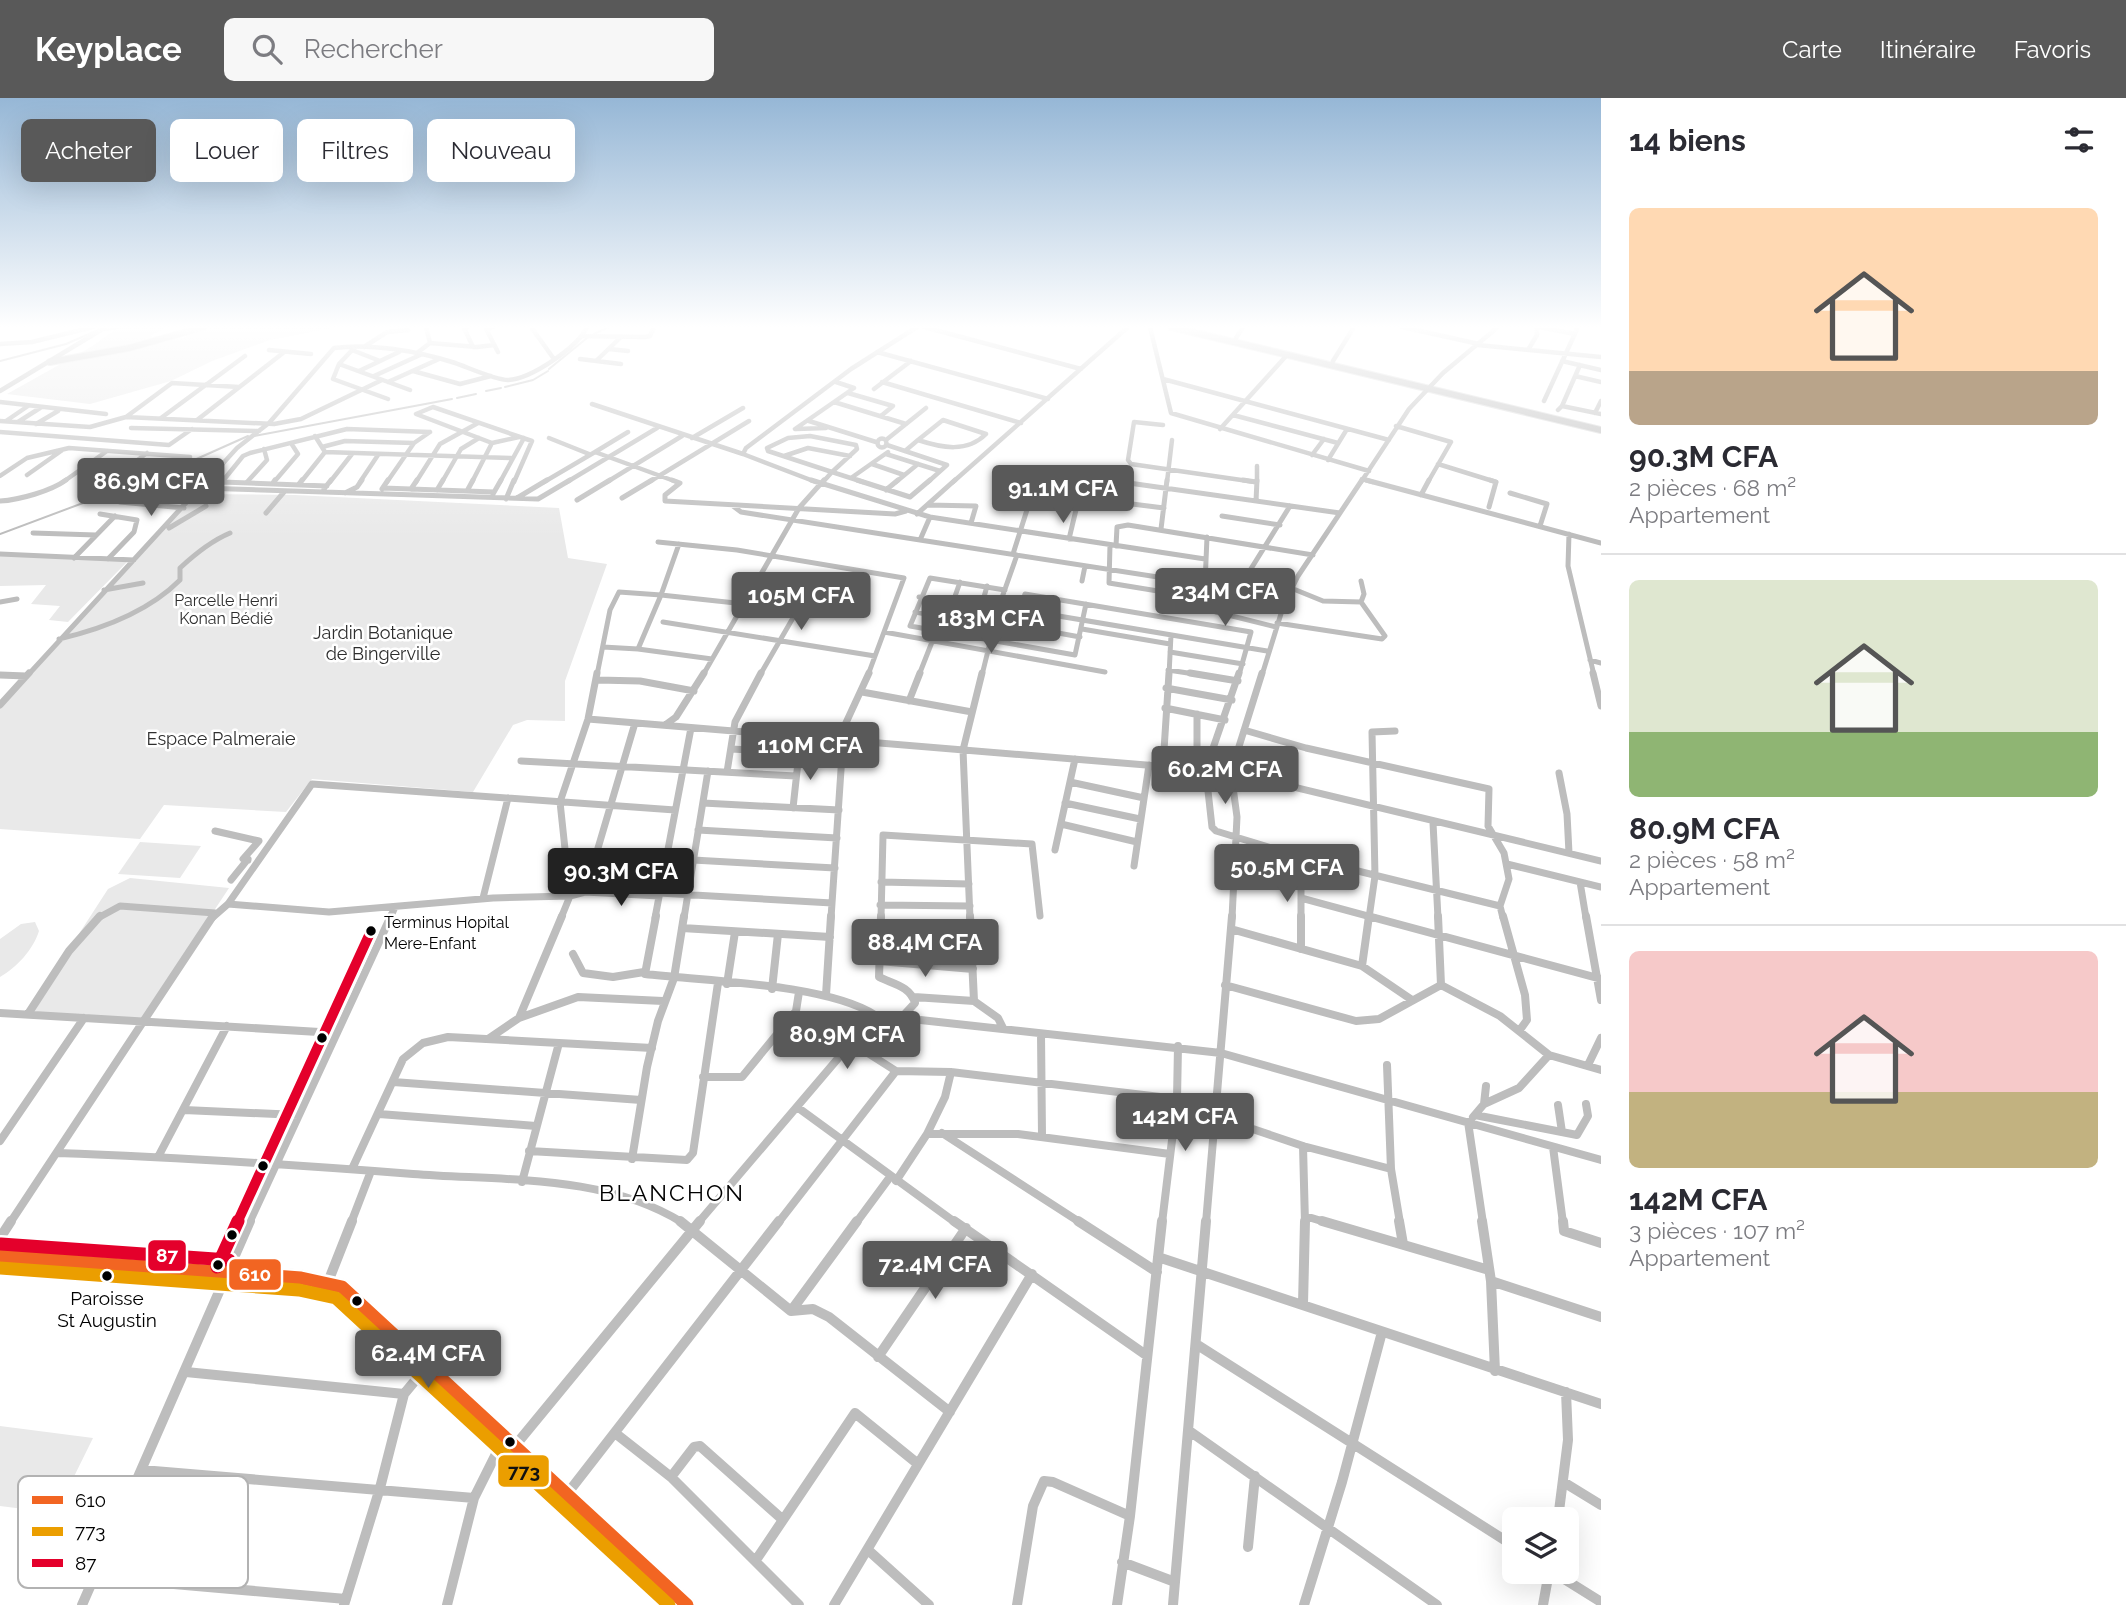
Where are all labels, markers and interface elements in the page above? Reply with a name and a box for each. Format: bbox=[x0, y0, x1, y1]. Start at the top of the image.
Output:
search box bbox=[224, 18, 714, 81]
text: Keyplace bbox=[35, 30, 182, 69]
icon: search bbox=[248, 30, 286, 68]
text: Rechercher bbox=[304, 34, 443, 64]
text: Carte bbox=[1782, 35, 1842, 64]
text: Itinéraire bbox=[1880, 35, 1976, 64]
text: Favoris bbox=[2014, 35, 2091, 64]
chip: Acheter bbox=[21, 119, 156, 182]
chip: Louer bbox=[170, 119, 283, 182]
chip: Filtres bbox=[297, 119, 413, 182]
chip: Nouveau bbox=[427, 119, 575, 182]
icon: filters bbox=[2060, 121, 2098, 159]
text: 14 biens bbox=[1629, 123, 1746, 158]
icon: home bbox=[1801, 253, 1927, 379]
text: 90.3M CFA bbox=[1629, 439, 1778, 474]
pin: 86.9M CFA bbox=[71, 458, 231, 518]
pin: 91.1M CFA bbox=[983, 466, 1143, 525]
text: 86.9M CFA bbox=[93, 467, 209, 494]
text: 91.1M CFA bbox=[1008, 474, 1118, 501]
text: 2 pièces · 68 m² bbox=[1629, 474, 1796, 501]
text: Appartement bbox=[1629, 501, 1770, 528]
pin: 234M CFA bbox=[1153, 568, 1297, 628]
pin: 105M CFA bbox=[729, 573, 873, 632]
text: 234M CFA bbox=[1171, 577, 1279, 604]
text: 105M CFA bbox=[748, 581, 854, 608]
park label: Parcelle Henri Konan Bédié bbox=[174, 591, 278, 628]
pin: 183M CFA bbox=[919, 596, 1063, 655]
text: 183M CFA bbox=[938, 604, 1044, 631]
park label: Jardin Botanique de Bingerville bbox=[313, 622, 453, 664]
icon: home bbox=[1801, 625, 1927, 751]
pin: 110M CFA bbox=[738, 722, 882, 782]
park label: Espace Palmeraie bbox=[147, 728, 296, 749]
text: 110M CFA bbox=[757, 731, 863, 758]
pin: 60.2M CFA bbox=[1145, 746, 1305, 806]
text: 60.2M CFA bbox=[1168, 755, 1282, 782]
text: 80.9M CFA bbox=[1629, 811, 1780, 846]
pin: 50.5M CFA bbox=[1207, 844, 1367, 904]
text: 2 pièces · 58 m² bbox=[1629, 846, 1795, 873]
pin: 90.3M CFA bbox=[541, 848, 701, 908]
text: 50.5M CFA bbox=[1230, 853, 1344, 880]
text: 90.3M CFA bbox=[564, 857, 678, 884]
text: Appartement bbox=[1629, 873, 1770, 900]
place label: Terminus Hopital Mere-Enfant bbox=[384, 913, 509, 953]
pin: 88.4M CFA bbox=[845, 920, 1005, 979]
marker: Terminus Hopital Mere-Enfant bbox=[364, 924, 378, 938]
text: 88.4M CFA bbox=[868, 928, 982, 955]
icon: home bbox=[1801, 996, 1927, 1122]
pin: 80.9M CFA bbox=[767, 1012, 927, 1071]
text: 80.9M CFA bbox=[789, 1020, 905, 1047]
unlabelled marker bbox=[315, 1031, 329, 1045]
pin: 142M CFA bbox=[1113, 1094, 1257, 1153]
text: 142M CFA bbox=[1132, 1102, 1238, 1129]
unlabelled marker bbox=[256, 1159, 270, 1173]
district label: BLANCHON bbox=[599, 1179, 745, 1206]
text: 142M CFA bbox=[1629, 1182, 1767, 1217]
text: 3 pièces · 107 m² bbox=[1629, 1217, 1805, 1244]
unlabelled marker bbox=[225, 1228, 239, 1242]
line badge: 87 bbox=[147, 1239, 187, 1272]
pin: 72.4M CFA bbox=[855, 1242, 1015, 1301]
text: 87 bbox=[156, 1244, 178, 1266]
text: Appartement bbox=[1629, 1244, 1770, 1271]
text: 72.4M CFA bbox=[879, 1250, 991, 1277]
unlabelled marker bbox=[211, 1258, 225, 1272]
line badge: 610 bbox=[228, 1258, 282, 1291]
text: 610 bbox=[239, 1263, 271, 1285]
marker: Paroisse St Augustin bbox=[100, 1269, 114, 1283]
place label: Paroisse St Augustin bbox=[57, 1287, 157, 1331]
unlabelled marker bbox=[350, 1294, 364, 1308]
pin: 62.4M CFA bbox=[348, 1330, 508, 1390]
text: 62.4M CFA bbox=[371, 1339, 485, 1366]
unlabelled marker bbox=[503, 1435, 517, 1449]
line badge: 773 bbox=[497, 1454, 550, 1488]
text: 773 bbox=[508, 1460, 540, 1482]
legend bbox=[18, 1476, 248, 1588]
text: 610 bbox=[75, 1489, 106, 1511]
map controls bbox=[1502, 1507, 1579, 1584]
button: layers bbox=[1502, 1507, 1579, 1584]
text: 773 bbox=[75, 1520, 105, 1542]
text: 87 bbox=[75, 1552, 96, 1574]

